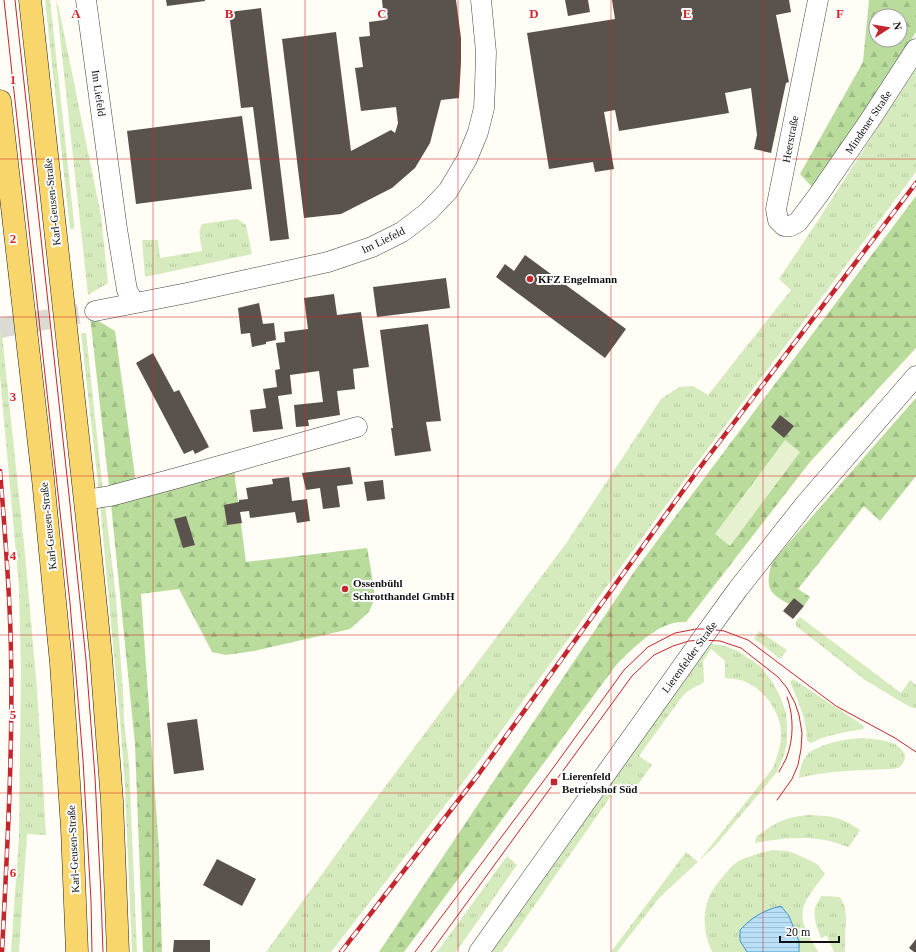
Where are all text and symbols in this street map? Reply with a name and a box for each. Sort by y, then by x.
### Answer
text: A [71,6,81,21]
text: B [225,6,234,21]
text: C [377,6,387,21]
text: D [529,6,539,21]
text: E [683,6,691,21]
text: F [836,6,844,21]
north arrow [868,8,908,48]
text: N [891,21,904,31]
street label: Im Liefeld [90,69,108,117]
text: 1 [10,72,16,87]
street label: Mindener Straße [842,88,894,156]
street label: Heerstraße [780,114,800,164]
street label: Karl-Geusen-Straße [41,158,63,246]
street label: Im Liefeld [359,224,407,256]
text: 2 [10,231,16,246]
place label: KFZ Engelmann [538,273,617,285]
marker: KFZ Engelmann [525,274,535,284]
text: 3 [10,389,17,404]
street label: Karl-Geusen-Straße [37,482,59,570]
text: 4 [10,548,17,563]
place label: Ossenbühl Schrotthandel GmbH [353,577,455,602]
marker: Ossenbühl Schrotthandel GmbH [340,584,350,594]
street label: Lierenfelder Straße [659,619,719,695]
text: 5 [10,707,17,722]
place label: Lierenfeld Betriebshof Süd [562,770,638,795]
marker: Lierenfeld Betriebshof Süd [549,777,559,787]
street label: Karl-Geusen-Straße [65,805,81,893]
text: 6 [10,865,17,880]
scale bar [780,918,839,944]
text: 20 m [786,925,811,939]

